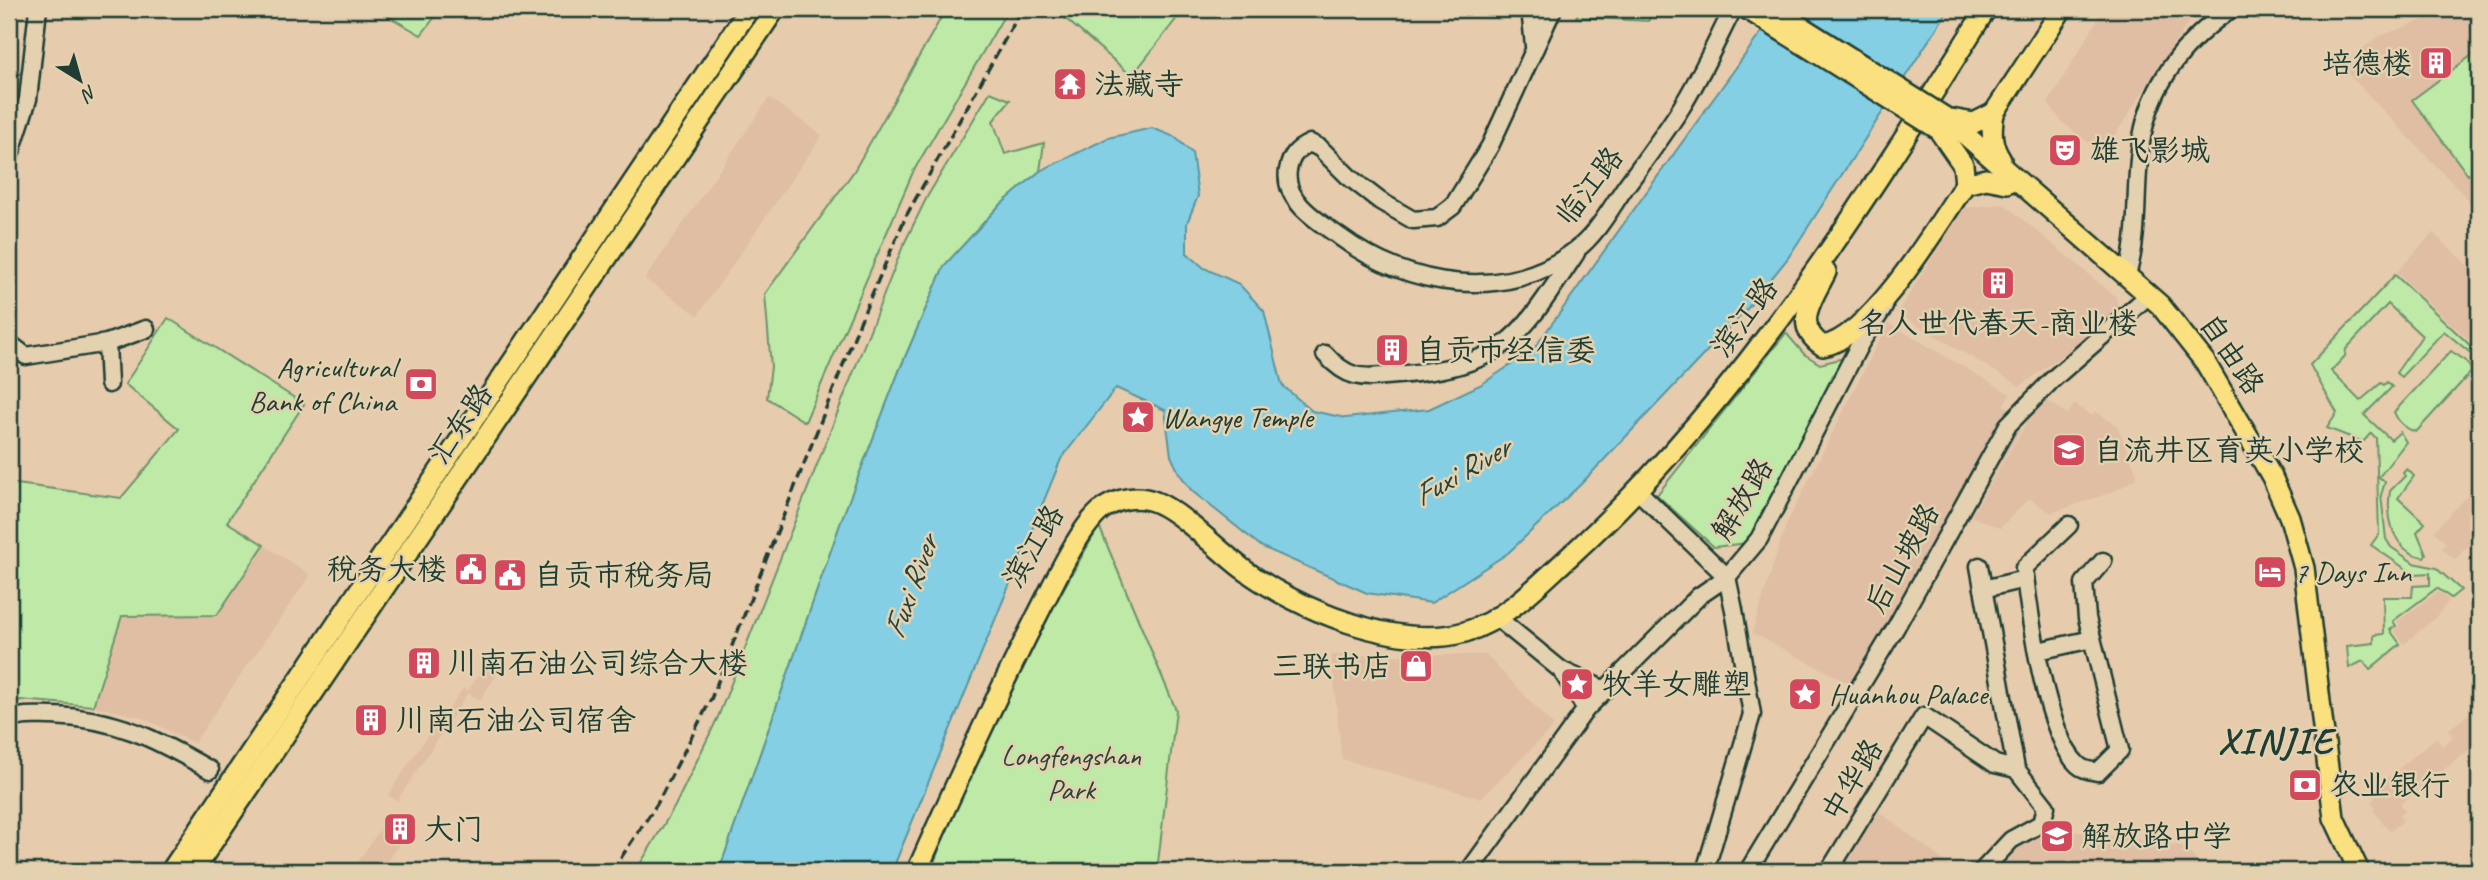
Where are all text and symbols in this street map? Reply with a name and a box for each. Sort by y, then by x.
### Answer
place label: 培德楼 [2322,44,2412,82]
building icon: 培德楼 [2417,44,2455,82]
north arrow [46,46,116,116]
temple icon: 法藏寺 [1051,65,1089,103]
place label: 法藏寺 [1094,65,1184,103]
text: N [75,80,102,108]
theatre icon: 雄飞影城 [2046,131,2084,169]
place label: 雄飞影城 [2090,131,2210,169]
street label: 临江路 [1546,139,1632,233]
building icon: 名人世代春天-商业楼 [1979,264,2017,302]
street label: 滨江路 [1702,270,1786,364]
place label: 名人世代春天-商业楼 [1858,304,2138,342]
street label: 自由路 [2191,306,2273,402]
building icon: 自贡市经信委 [1373,331,1411,369]
place label: 自贡市经信委 [1416,331,1596,369]
place label: Agricultural Bank of China [249,348,401,420]
bank icon: Agricultural Bank of China [402,365,440,403]
street label: 汇东路 [419,376,501,472]
place icon: Wangye Temple [1119,398,1157,436]
place label: Wangye Temple [1162,398,1315,436]
water label: Fuxi River [1405,425,1522,516]
school or university icon: 自流井区育英小学校 [2050,431,2088,469]
place label: 自流井区育英小学校 [2094,431,2364,469]
street label: 解放路 [1703,451,1781,547]
street label: 后山坡路 [1856,496,1948,620]
street label: 滨江路 [994,498,1072,594]
water label: Fuxi River [873,525,950,644]
place label: 税务大楼 [327,550,447,588]
public building icon: 税务大楼 [452,550,490,588]
hotel icon: 7 Days Inn [2251,553,2289,591]
place label: 7 Days Inn [2294,553,2413,591]
public building icon: 自贡市税务局 [491,556,529,594]
place label: 自贡市税务局 [534,556,714,594]
building icon: 川南石油公司综合大楼 [405,644,443,682]
place label: 川南石油公司综合大楼 [448,644,748,682]
place label: 三联书店 [1272,647,1392,685]
shop icon: 三联书店 [1397,647,1435,685]
place icon: 牧羊女雕塑 [1558,665,1596,703]
place label: 牧羊女雕塑 [1602,665,1752,703]
place icon: Huanhou Palace [1786,675,1824,713]
place label: Huanhou Palace [1829,675,1990,713]
building icon: 川南石油公司宿舍 [352,701,390,739]
place label: 川南石油公司宿舍 [396,701,636,739]
district label: XINJIE [2218,717,2337,764]
street label: 中华路 [1813,732,1891,828]
park label: Longfengshan Park [1001,736,1142,808]
bank icon: 农业银行 [2286,766,2324,804]
place label: 农业银行 [2330,766,2450,804]
building icon: 大门 [381,810,419,848]
place label: 大门 [424,810,484,848]
school or university icon: 解放路中学 [2038,817,2076,855]
place label: 解放路中学 [2082,817,2232,855]

